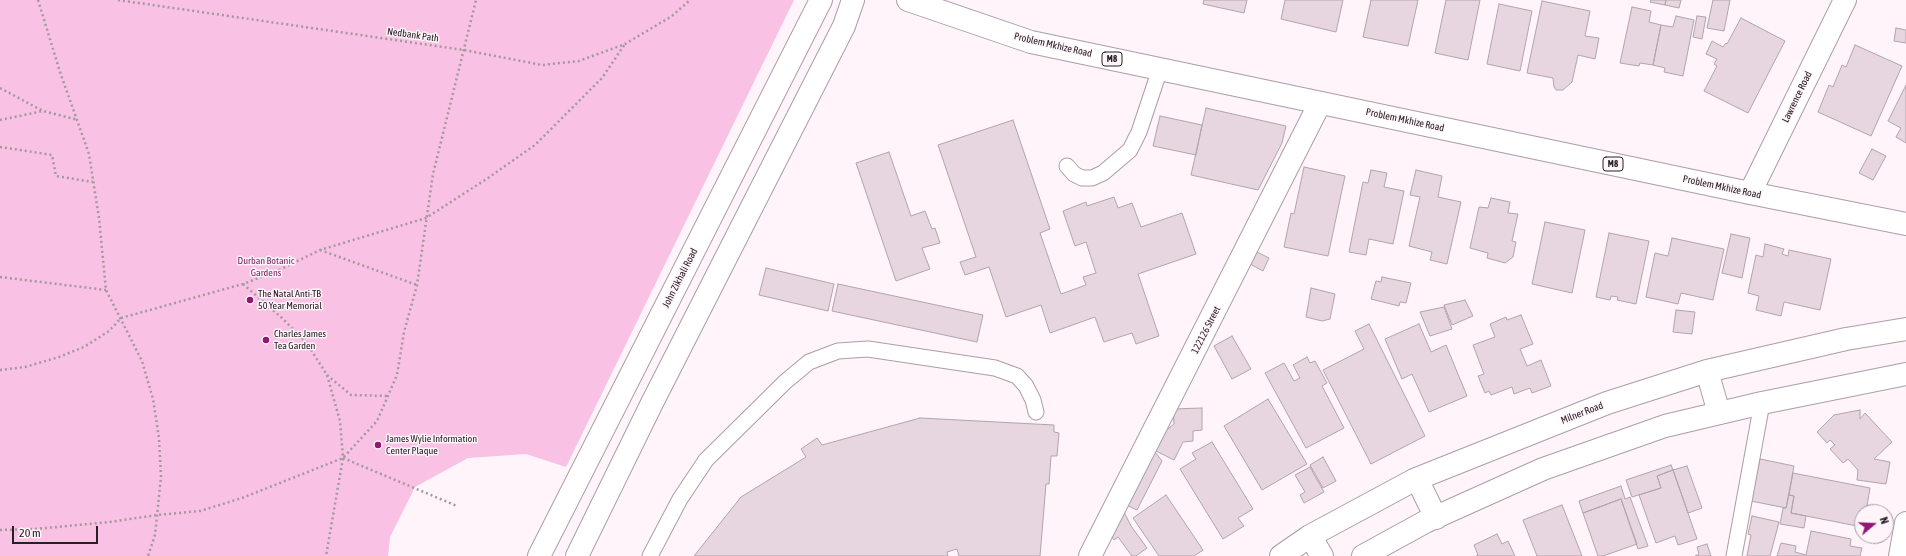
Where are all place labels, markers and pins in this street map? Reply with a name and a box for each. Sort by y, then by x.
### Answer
place label: The Natal Anti-TB 50 Year Memorial [258,288,322,312]
marker: The Natal Anti-TB 50 Year Memorial [245,295,255,305]
place label: Charles James Tea Garden [274,328,326,352]
marker: Charles James Tea Garden [261,335,271,345]
place label: James Wylie Information Center Plaque [386,433,477,456]
marker: James Wylie Information Center Plaque [373,440,383,450]

